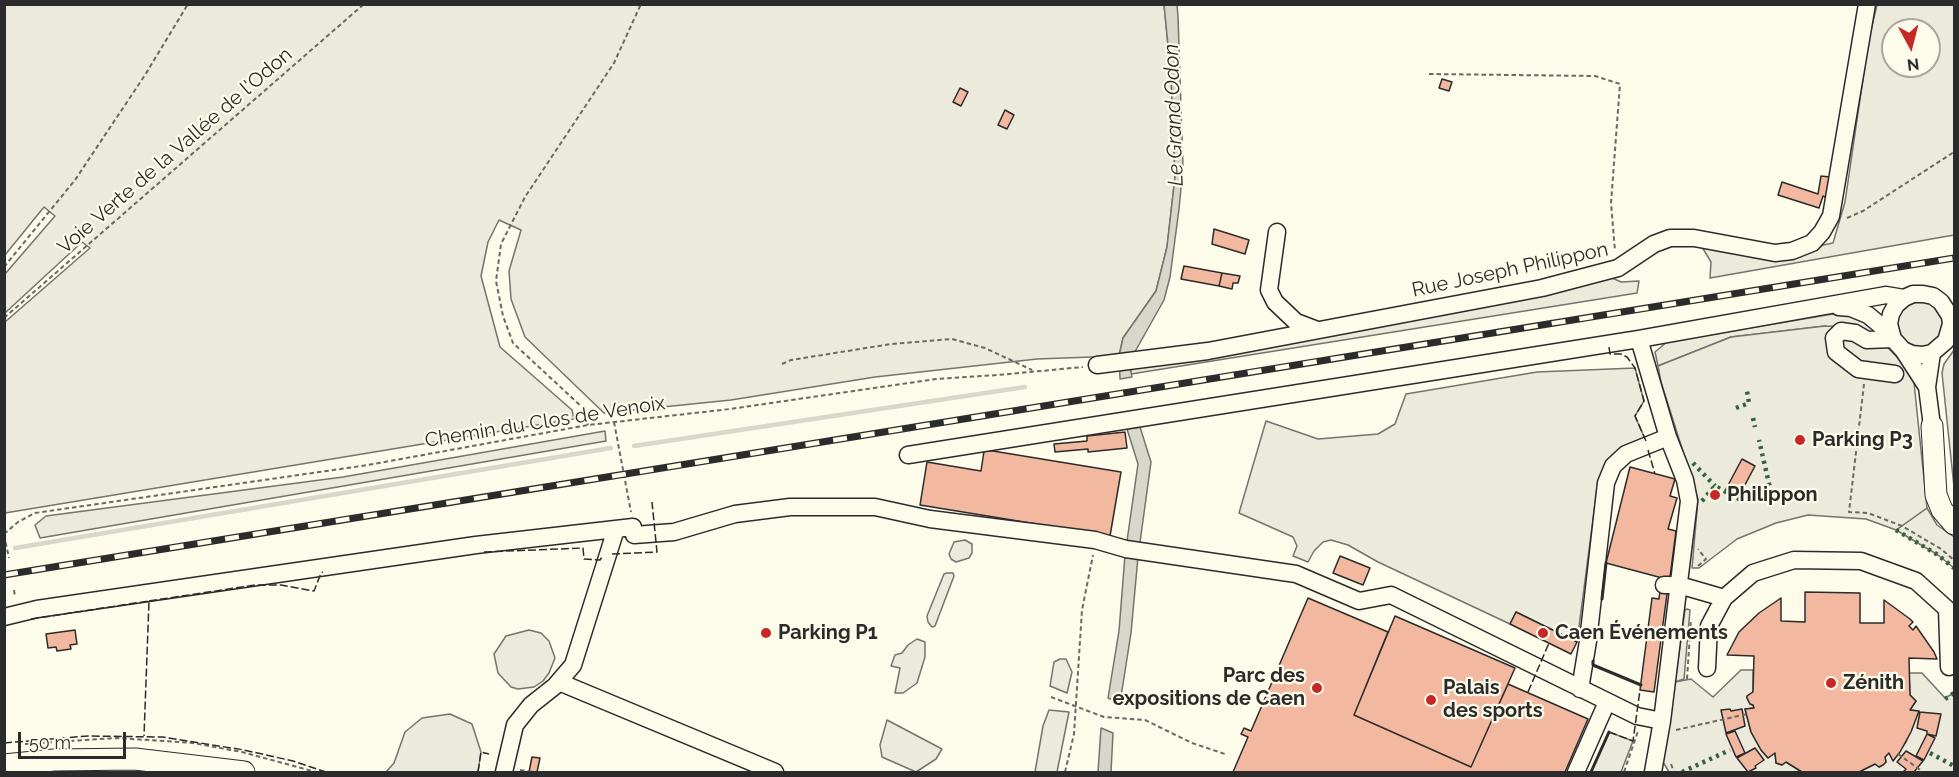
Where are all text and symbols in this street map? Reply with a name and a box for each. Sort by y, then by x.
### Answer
north arrow [1881,18,1941,78]
street label: Voie Verte de la Vallée de l'Odon [53,43,297,259]
water label: Le Grand Odon [1159,43,1189,187]
text: N [1906,54,1920,75]
street label: Rue Joseph Philippon [1410,237,1610,303]
street label: Chemin du Clos de Venoix [423,391,667,453]
place label: Parking P3 [1812,428,1913,452]
marker: Parking P3 [1793,433,1807,447]
place label: Philippon [1727,483,1818,507]
marker: Philippon [1708,488,1722,502]
place label: Parking P1 [778,621,878,645]
place label: Caen Événements [1555,621,1728,645]
marker: Parking P1 [759,626,773,640]
marker: Caen Événements [1536,626,1550,640]
place label: Parc des expositions de Caen [1112,664,1305,711]
place label: Zénith [1843,671,1904,695]
place label: Palais des sports [1443,676,1543,723]
marker: Zénith [1824,676,1838,690]
marker: Parc des expositions de Caen [1310,681,1324,695]
marker: Palais des sports [1424,693,1438,707]
scale bar [21,720,129,758]
text: 50 m [29,732,71,753]

